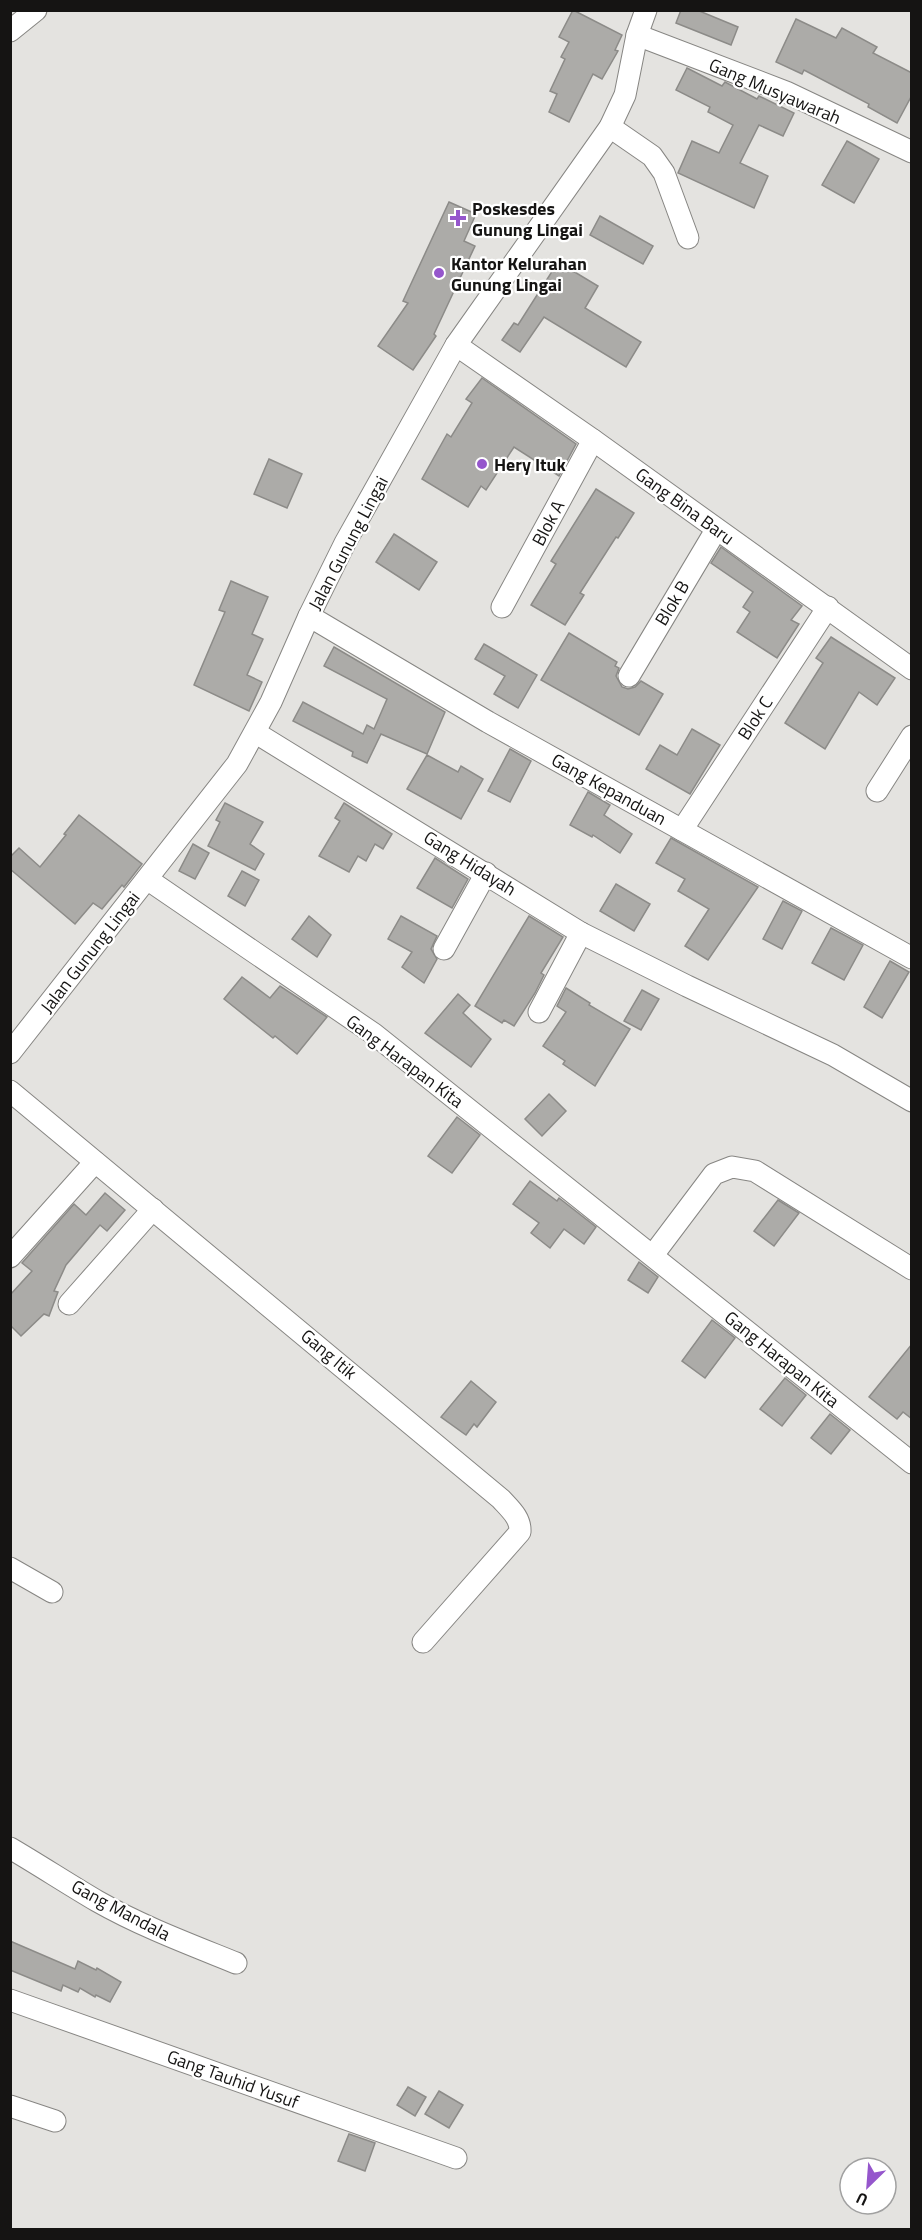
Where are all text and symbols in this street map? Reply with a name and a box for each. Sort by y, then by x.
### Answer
street label: Gang Musyawarah [705,51,845,131]
place label: Poskesdes Gunung Lingai [472,195,583,243]
marker: Poskesdes Gunung Lingai [449,209,467,227]
place label: Kantor Kelurahan Gunung Lingai [451,250,587,298]
marker: Kantor Kelurahan Gunung Lingai [432,266,446,280]
place label: Hery Ituk [494,451,567,478]
marker: Hery Ituk [475,457,489,471]
street label: Gang Bina Baru [630,461,740,551]
street label: Jalan Gunung Lingai [301,471,395,615]
street label: Blok A [525,495,571,551]
street label: Blok B [648,575,696,631]
street label: Blok C [731,691,779,745]
street label: Gang Kepanduan [546,746,672,832]
street label: Gang Hidayah [418,824,522,902]
street label: Jalan Gunung Lingai [34,885,146,1019]
street label: Gang Harapan Kita [341,1008,469,1114]
street label: Gang Harapan Kita [719,1304,845,1414]
street label: Gang Itik [295,1322,363,1386]
street label: Gang Mandala [67,1873,175,1947]
street label: Gang Tauhid Yusuf [163,2043,303,2115]
north arrow [838,2156,898,2216]
text: U [852,2187,871,2213]

